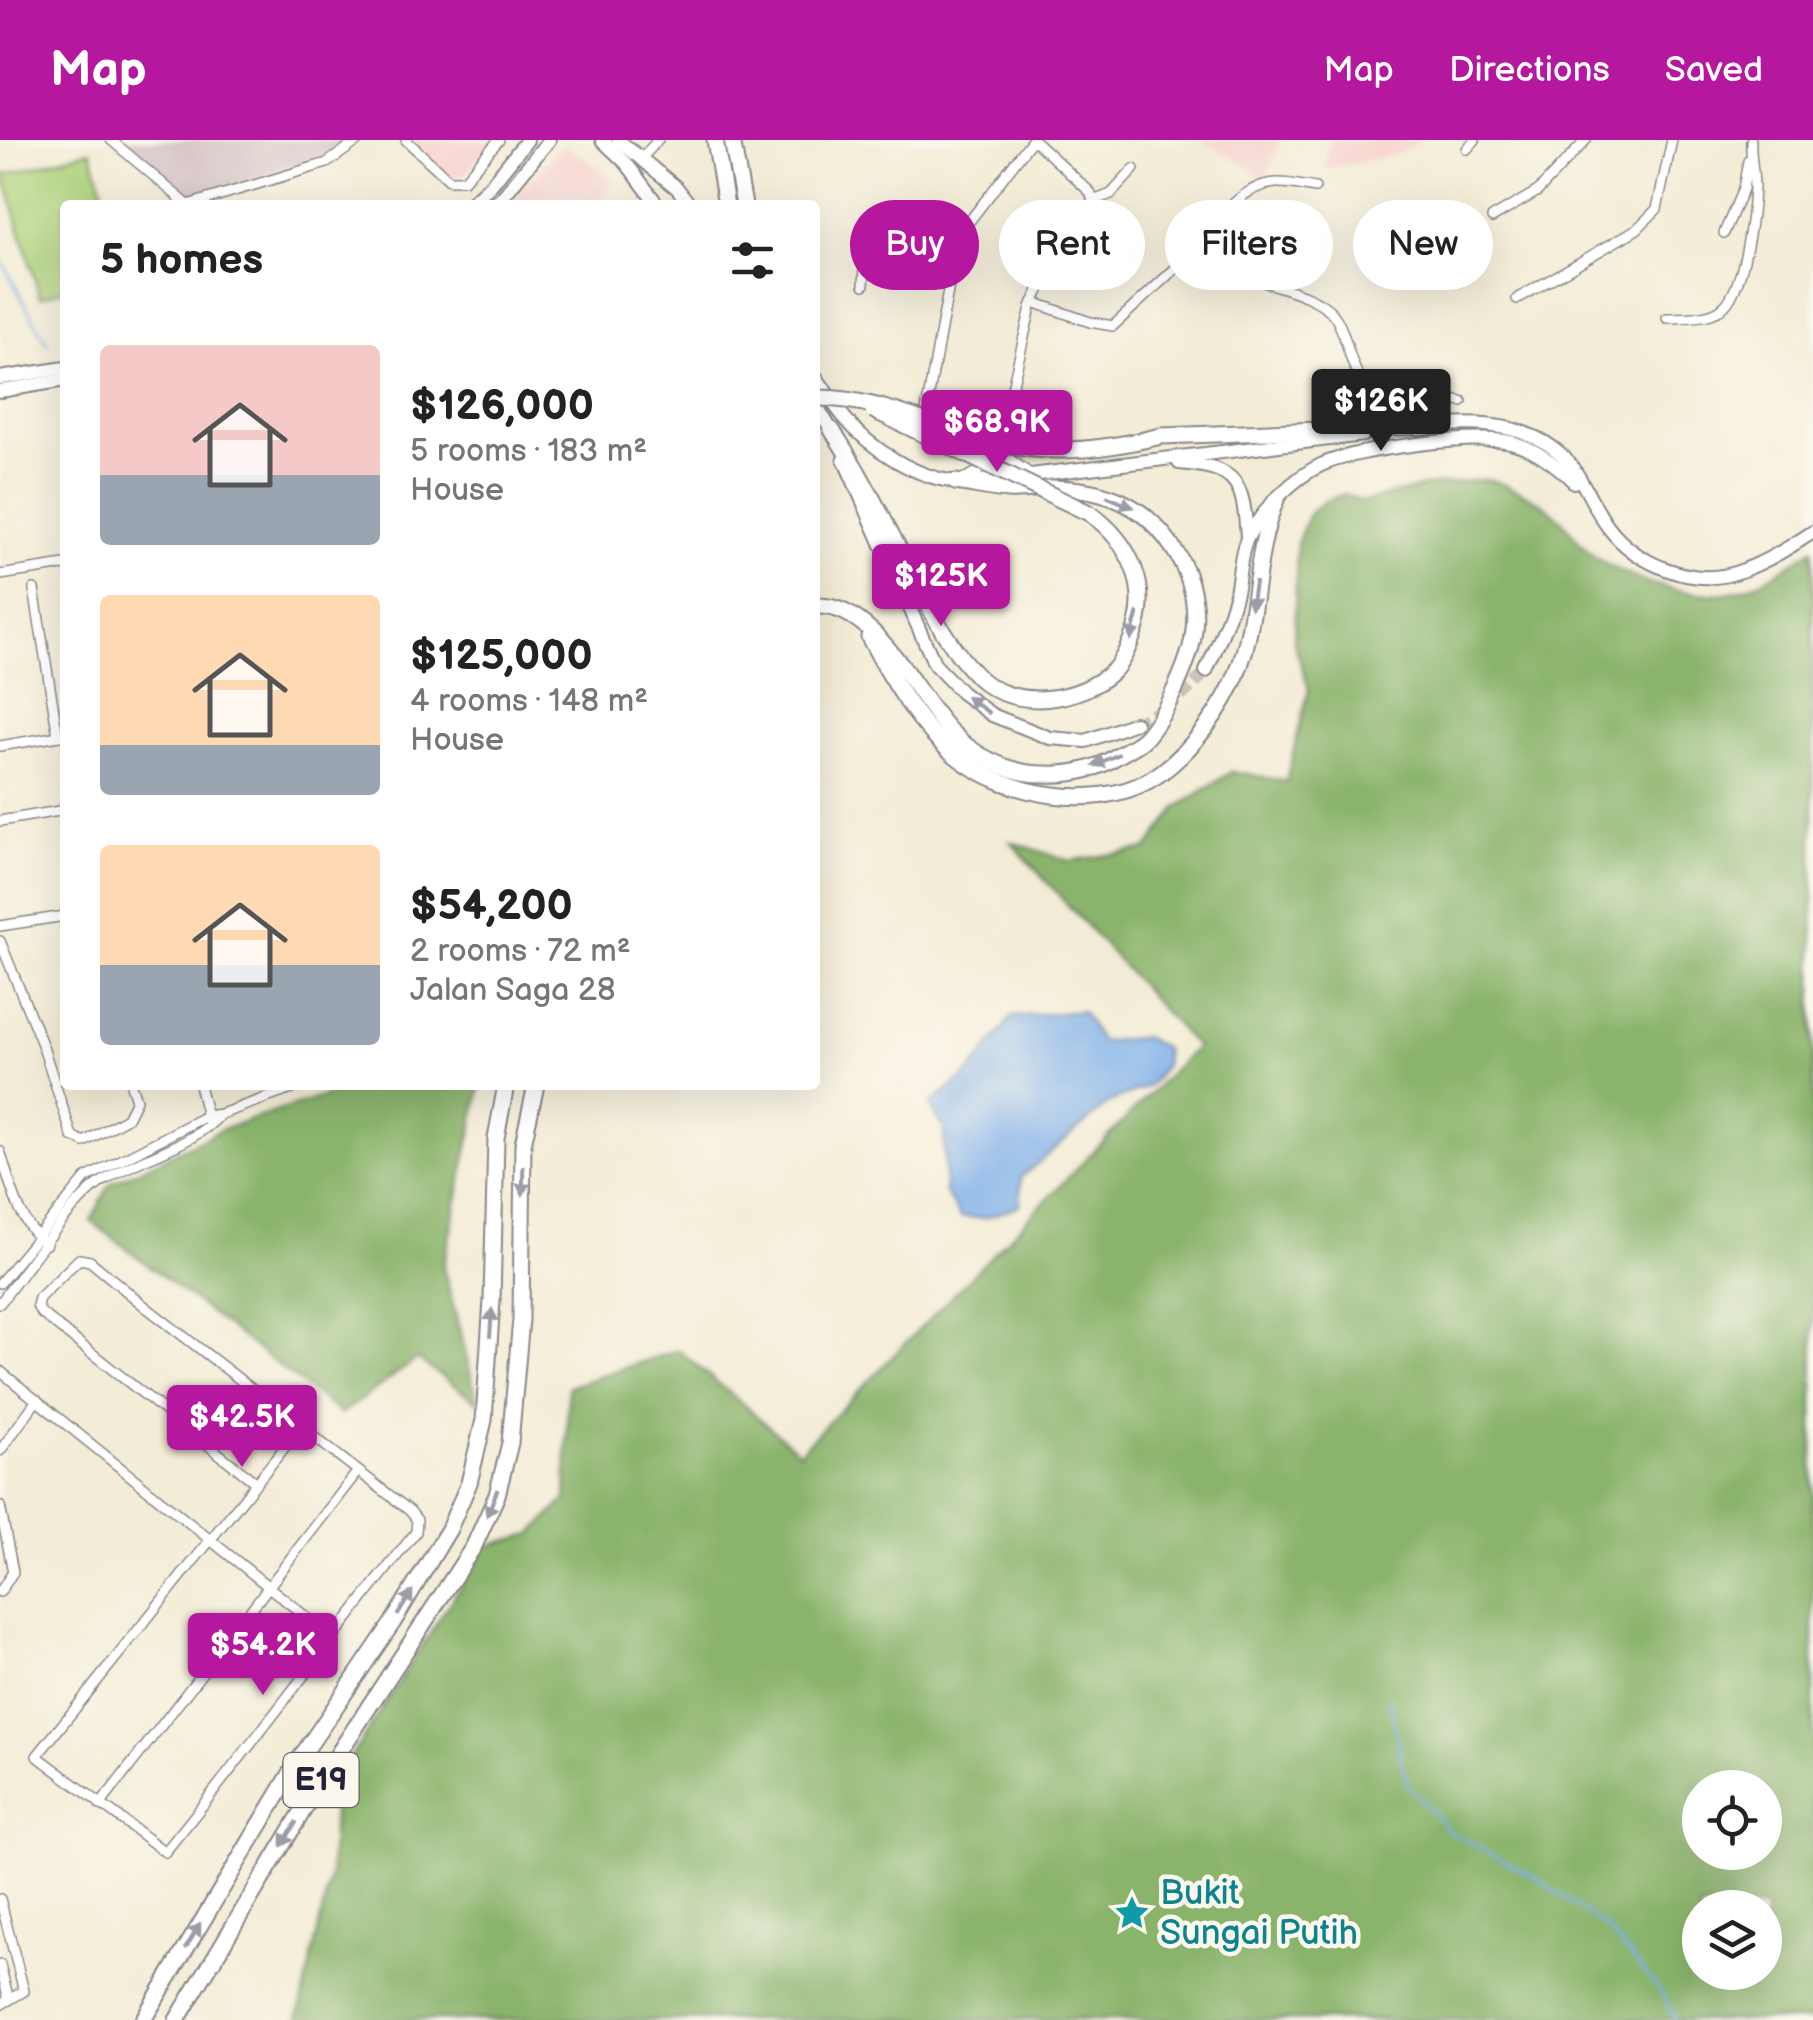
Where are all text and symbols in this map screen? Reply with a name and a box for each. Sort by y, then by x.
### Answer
text: Map [50,42,146,99]
text: Map [1324,49,1394,92]
text: Directions [1449,49,1610,92]
text: Saved [1665,49,1763,92]
chip: Buy [850,200,979,290]
chip: Rent [999,200,1145,290]
chip: Filters [1165,200,1333,290]
chip: New [1353,200,1493,290]
icon: filters [725,233,780,288]
text: 5 homes [100,235,263,286]
pin: $126K [1311,369,1451,454]
text: $126,000 [410,381,594,432]
text: $126K [1334,382,1428,421]
icon: home [180,385,300,505]
pin: $68.9K [916,390,1078,475]
text: $68.9K [943,403,1051,442]
text: 5 rooms · 183 m² [410,432,647,471]
text: House [410,471,504,510]
one-way arrow [1105,494,1135,510]
pin: $125K [871,544,1011,629]
text: $125K [894,557,988,596]
one-way arrow [1245,579,1261,611]
one-way arrow [1126,611,1142,642]
text: $125,000 [410,631,593,682]
icon: home [180,635,300,755]
text: 4 rooms · 148 m² [410,682,648,721]
one-way arrow [965,696,992,715]
text: House [410,721,504,760]
one-way arrow [1091,752,1121,768]
text: $54,200 [410,881,573,932]
icon: home [180,885,300,1005]
text: 2 rooms · 72 m² [410,932,631,971]
text: Jalan Saga 28 [410,971,616,1010]
one-way arrow [514,1166,530,1198]
one-way arrow [483,1306,499,1338]
pin: $42.5K [161,1385,323,1470]
text: $42.5K [189,1398,295,1437]
one-way arrow [484,1488,500,1518]
one-way arrow [395,1589,413,1617]
pin: $54.2K [182,1613,344,1698]
text: $54.2K [210,1626,316,1665]
road number: E19 [284,1753,358,1807]
map controls [1682,1770,1782,1990]
button: locate [1682,1770,1782,1870]
one-way arrow [281,1820,298,1848]
place label: Bukit Sungai Putih [1160,1872,1358,1955]
button: layers [1682,1890,1782,1990]
place icon: Bukit Sungai Putih [1113,1894,1151,1932]
one-way arrow [184,1922,201,1950]

